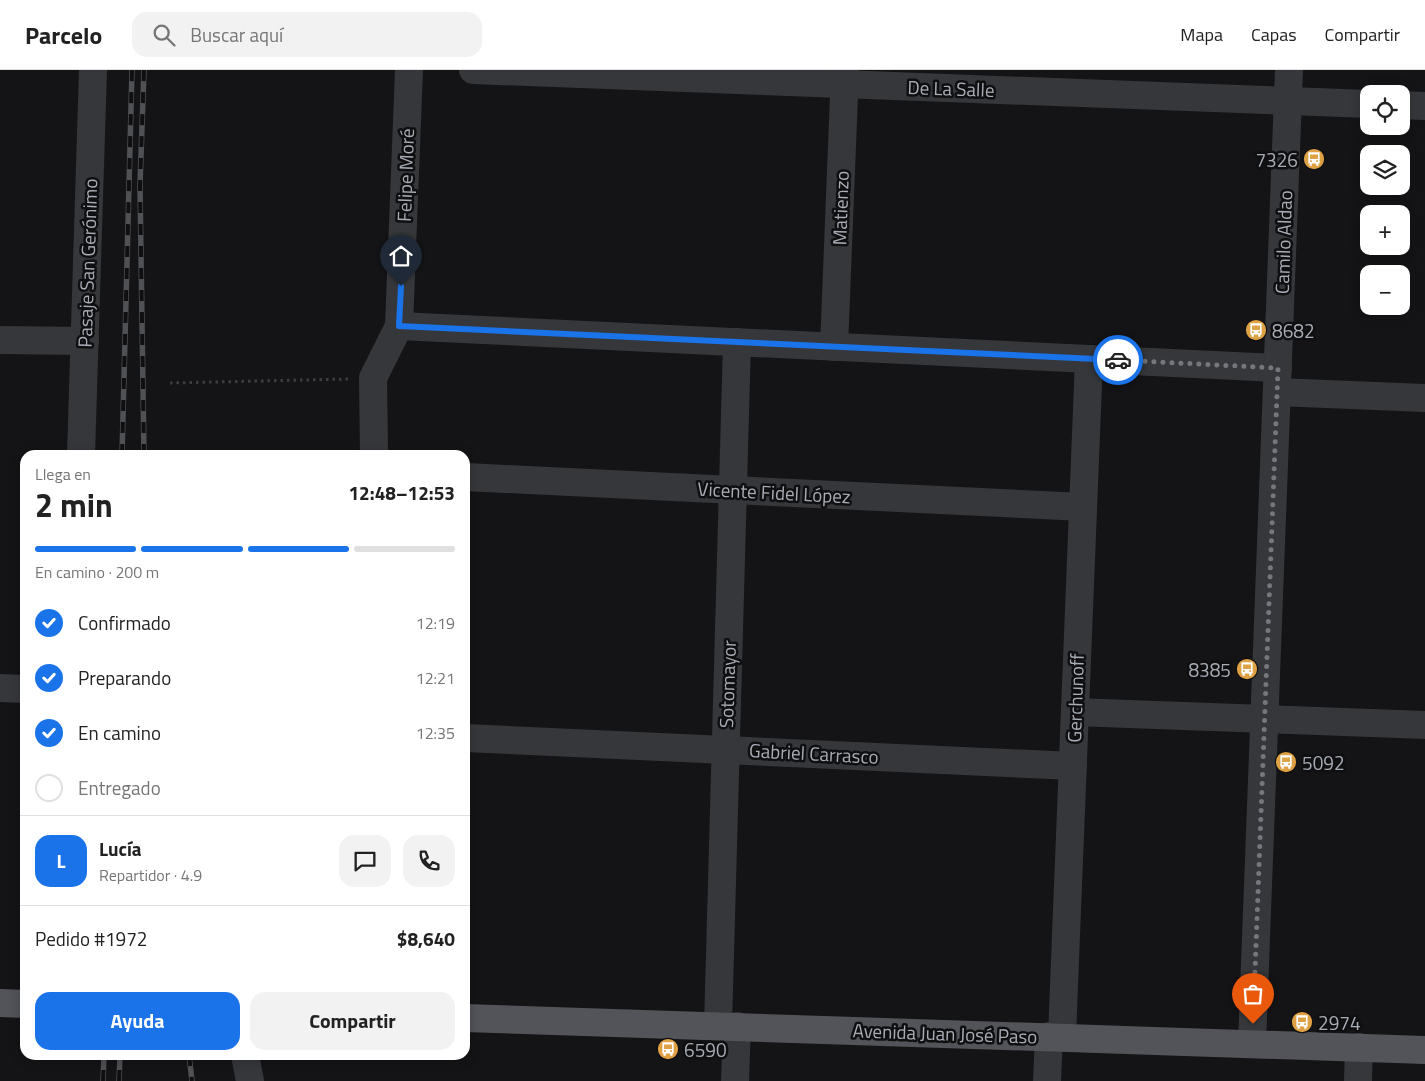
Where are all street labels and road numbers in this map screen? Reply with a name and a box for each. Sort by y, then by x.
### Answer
street label: De La Salle [907,72,995,104]
street label: Felipe Moré [389,128,421,222]
street label: Matienzo [824,170,856,246]
street label: Pasaje San Gerónimo [70,178,104,348]
street label: Camilo Aldao [1267,190,1299,294]
street label: Vicente Fidel López [697,474,851,510]
street label: Sotomayor [711,639,743,728]
street label: Gerchunoff [1059,652,1091,743]
street label: Gabriel Carrasco [748,735,880,771]
street label: Avenida Juan José Paso [852,1015,1038,1051]

